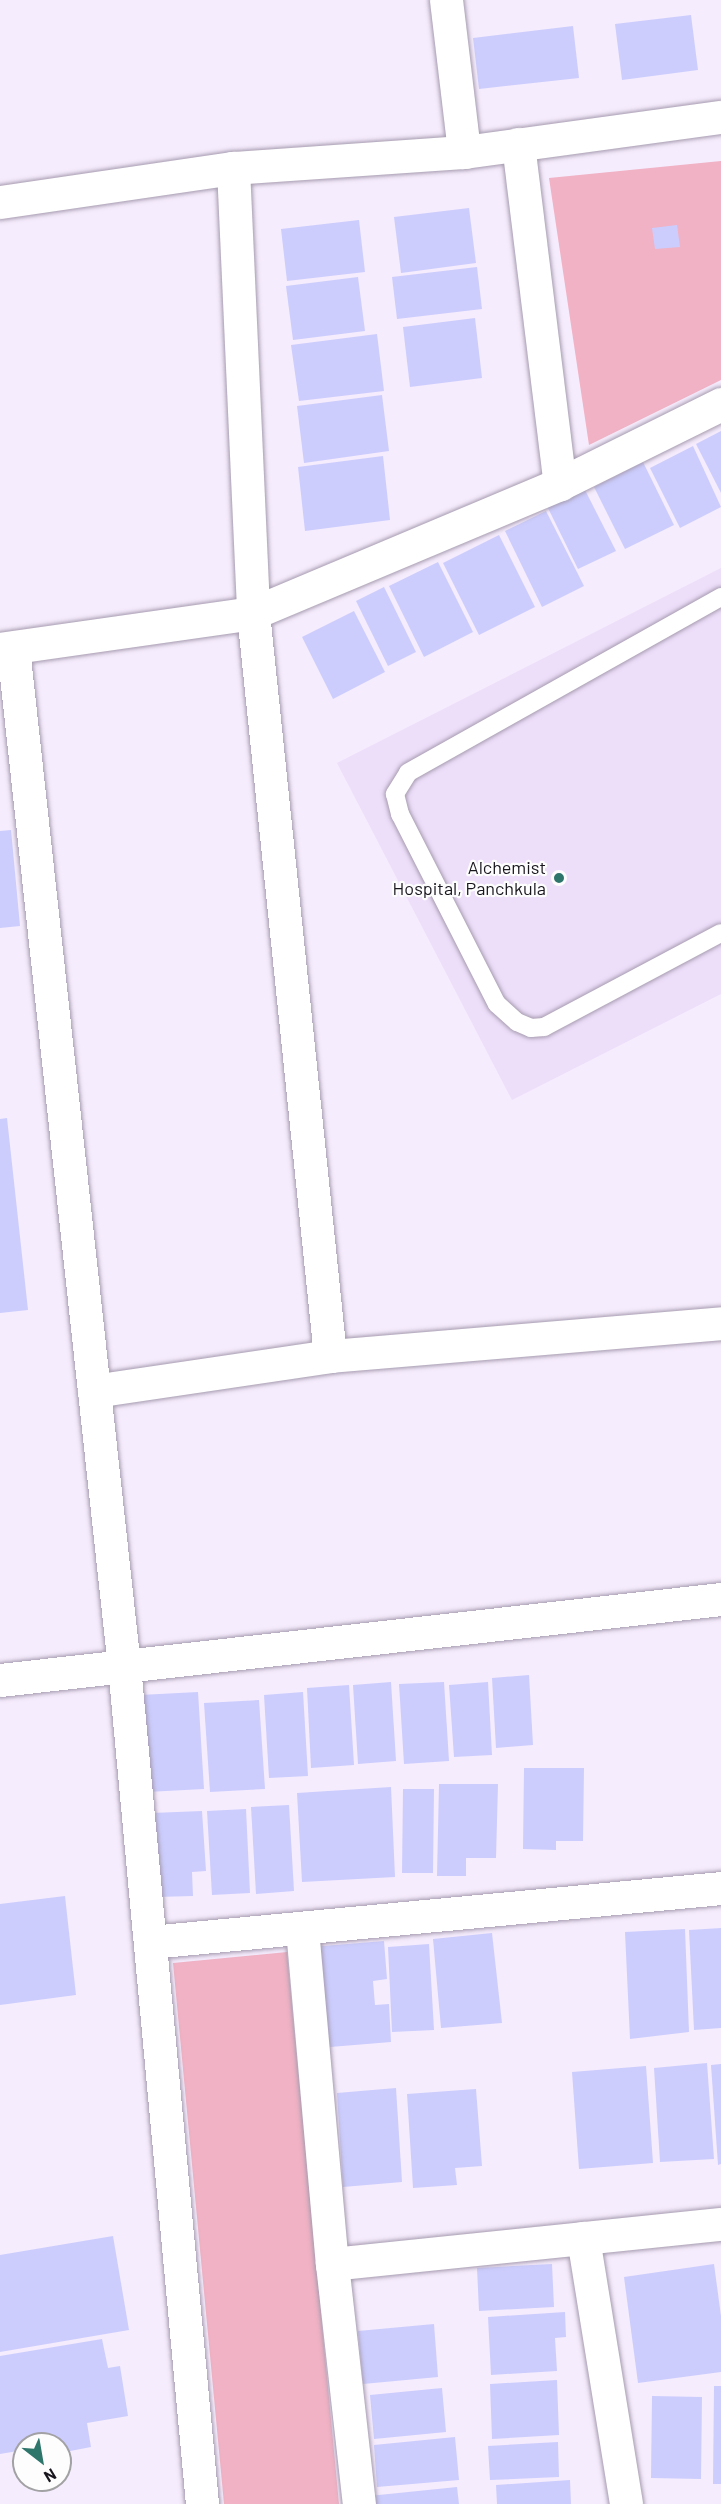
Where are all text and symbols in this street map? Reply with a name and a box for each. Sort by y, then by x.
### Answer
place label: Alchemist Hospital, Panchkula [393,857,546,900]
marker: Alchemist Hospital, Panchkula [550,869,568,887]
north arrow [12,2432,72,2492]
text: N [41,2465,60,2487]

